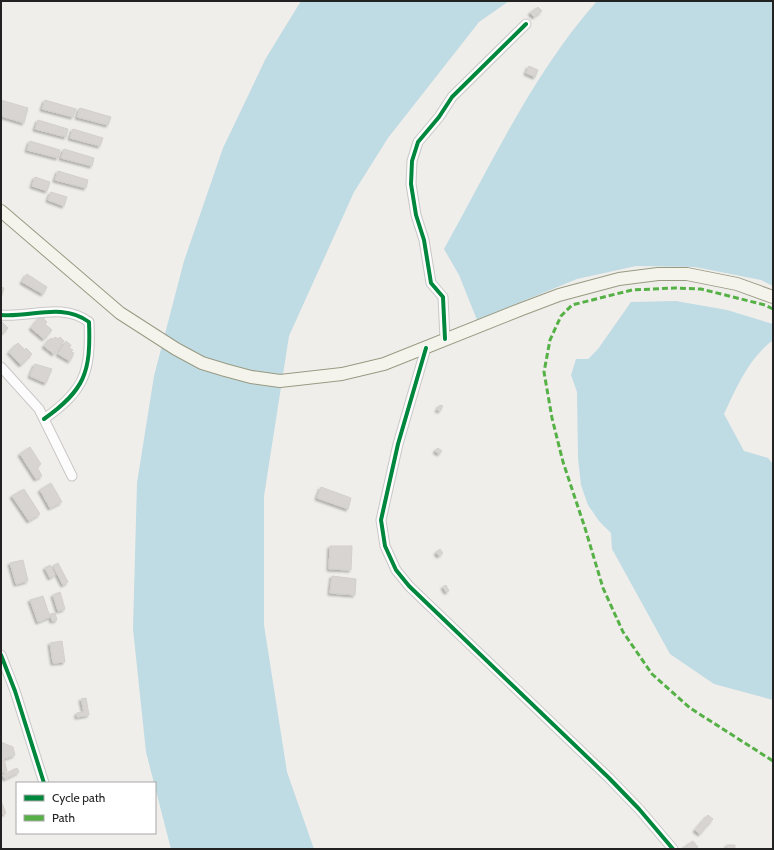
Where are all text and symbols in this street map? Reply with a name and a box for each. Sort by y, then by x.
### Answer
legend [16,782,156,834]
text: Cycle path [52,790,105,805]
text: Path [52,810,75,825]

